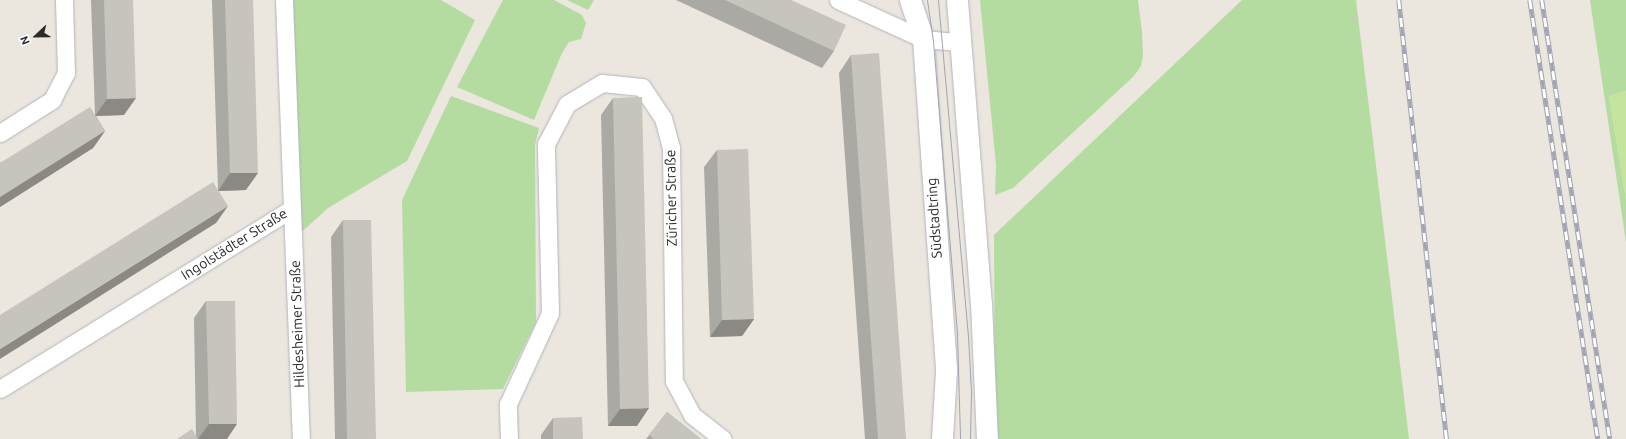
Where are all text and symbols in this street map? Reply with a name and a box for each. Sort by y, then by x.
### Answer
north arrow [16,16,56,56]
text: N [18,34,32,47]
street label: Züricher Straße [662,149,680,247]
street label: Südstadtring [923,177,945,259]
street label: Ingolstädter Straße [178,205,290,283]
street label: Hildesheimer Straße [286,260,308,388]

